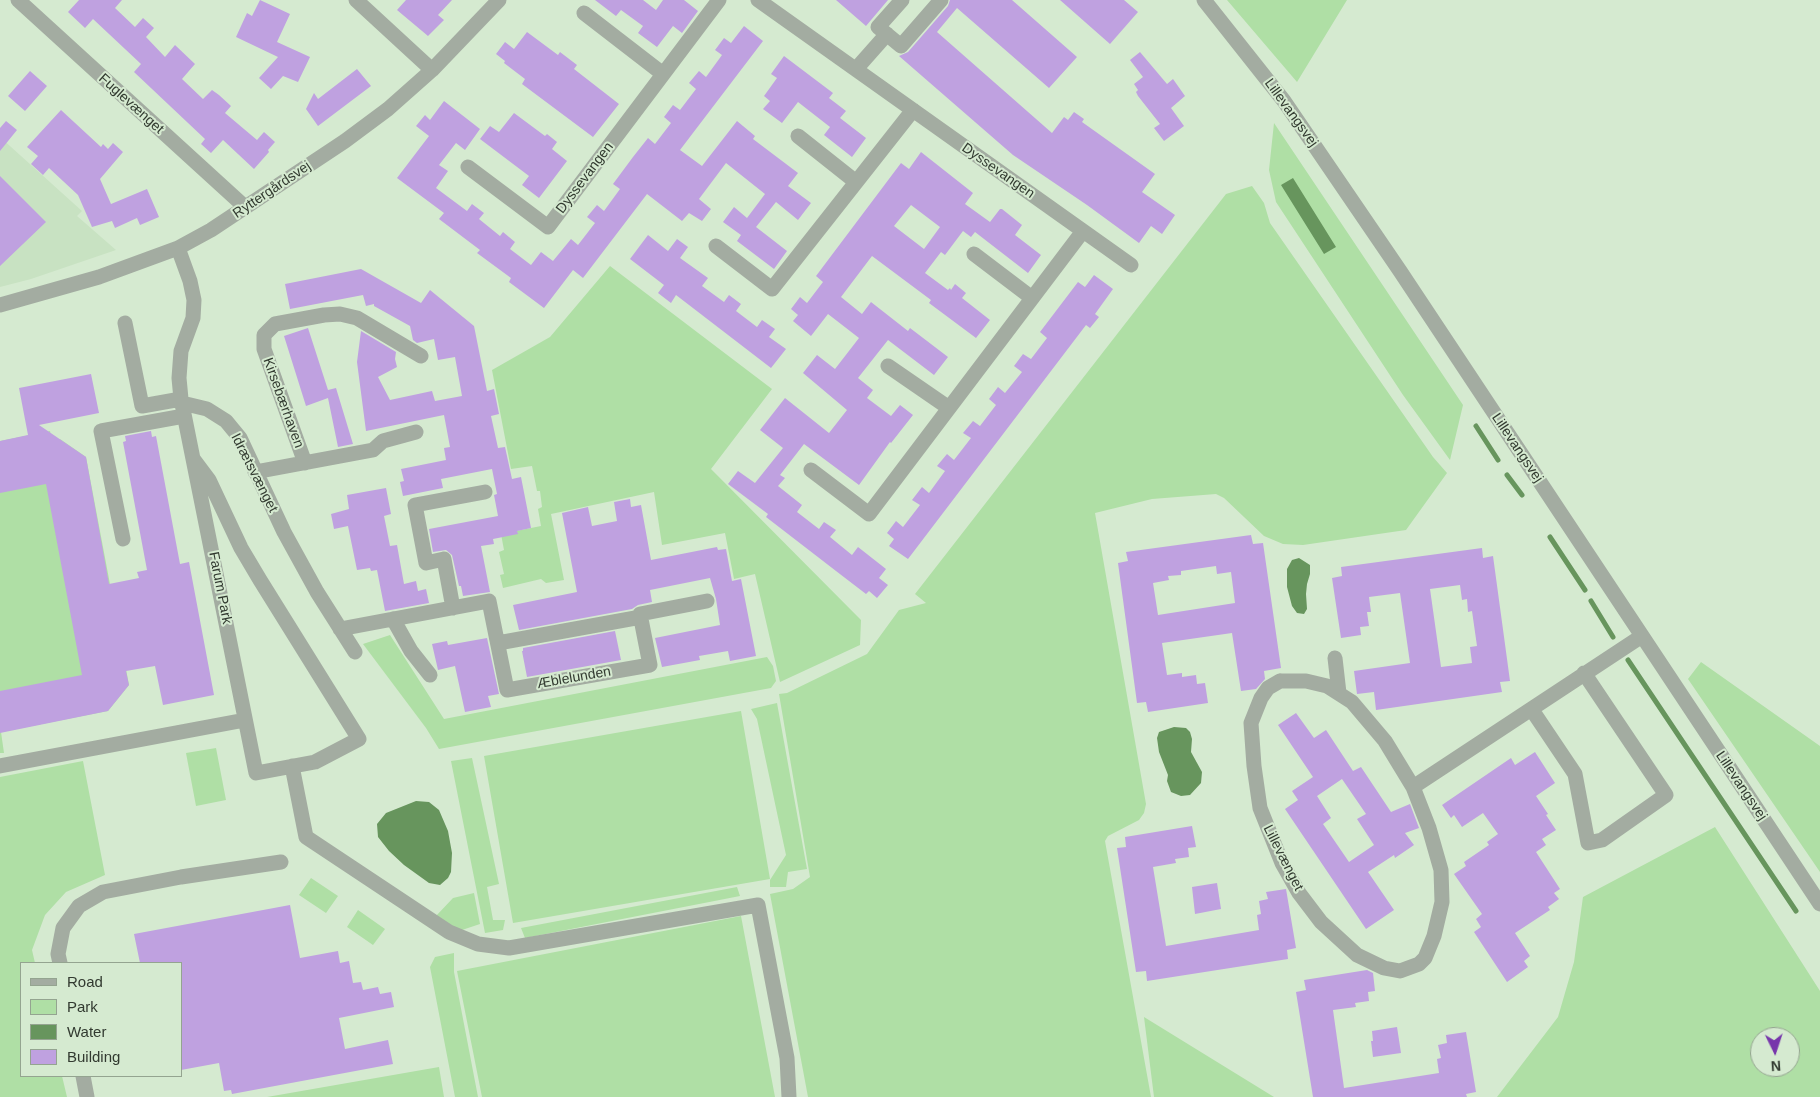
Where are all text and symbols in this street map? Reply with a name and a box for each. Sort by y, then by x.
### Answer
street label: Fuglevænget [95,70,167,138]
street label: Lillevangsvej [1261,76,1321,150]
street label: Dyssevangen [553,139,617,217]
street label: Dyssevangen [958,140,1038,202]
street label: Ryttergårdsvej [230,158,314,222]
street label: Kirsebærhaven [259,356,307,450]
street label: Lillevangsvej [1488,410,1546,486]
street label: Idrætsvænget [227,431,281,515]
street label: Farum Park [205,551,235,625]
street label: Æblelunden [536,663,612,693]
street label: Lillevangsvej [1712,748,1770,824]
street label: Lillevænget [1259,822,1307,894]
legend [20,962,182,1077]
text: Road [67,973,103,990]
text: Park [67,998,98,1015]
text: Water [67,1023,106,1040]
north arrow [1750,1027,1800,1077]
text: Building [67,1048,120,1065]
text: N [1770,1058,1782,1074]

